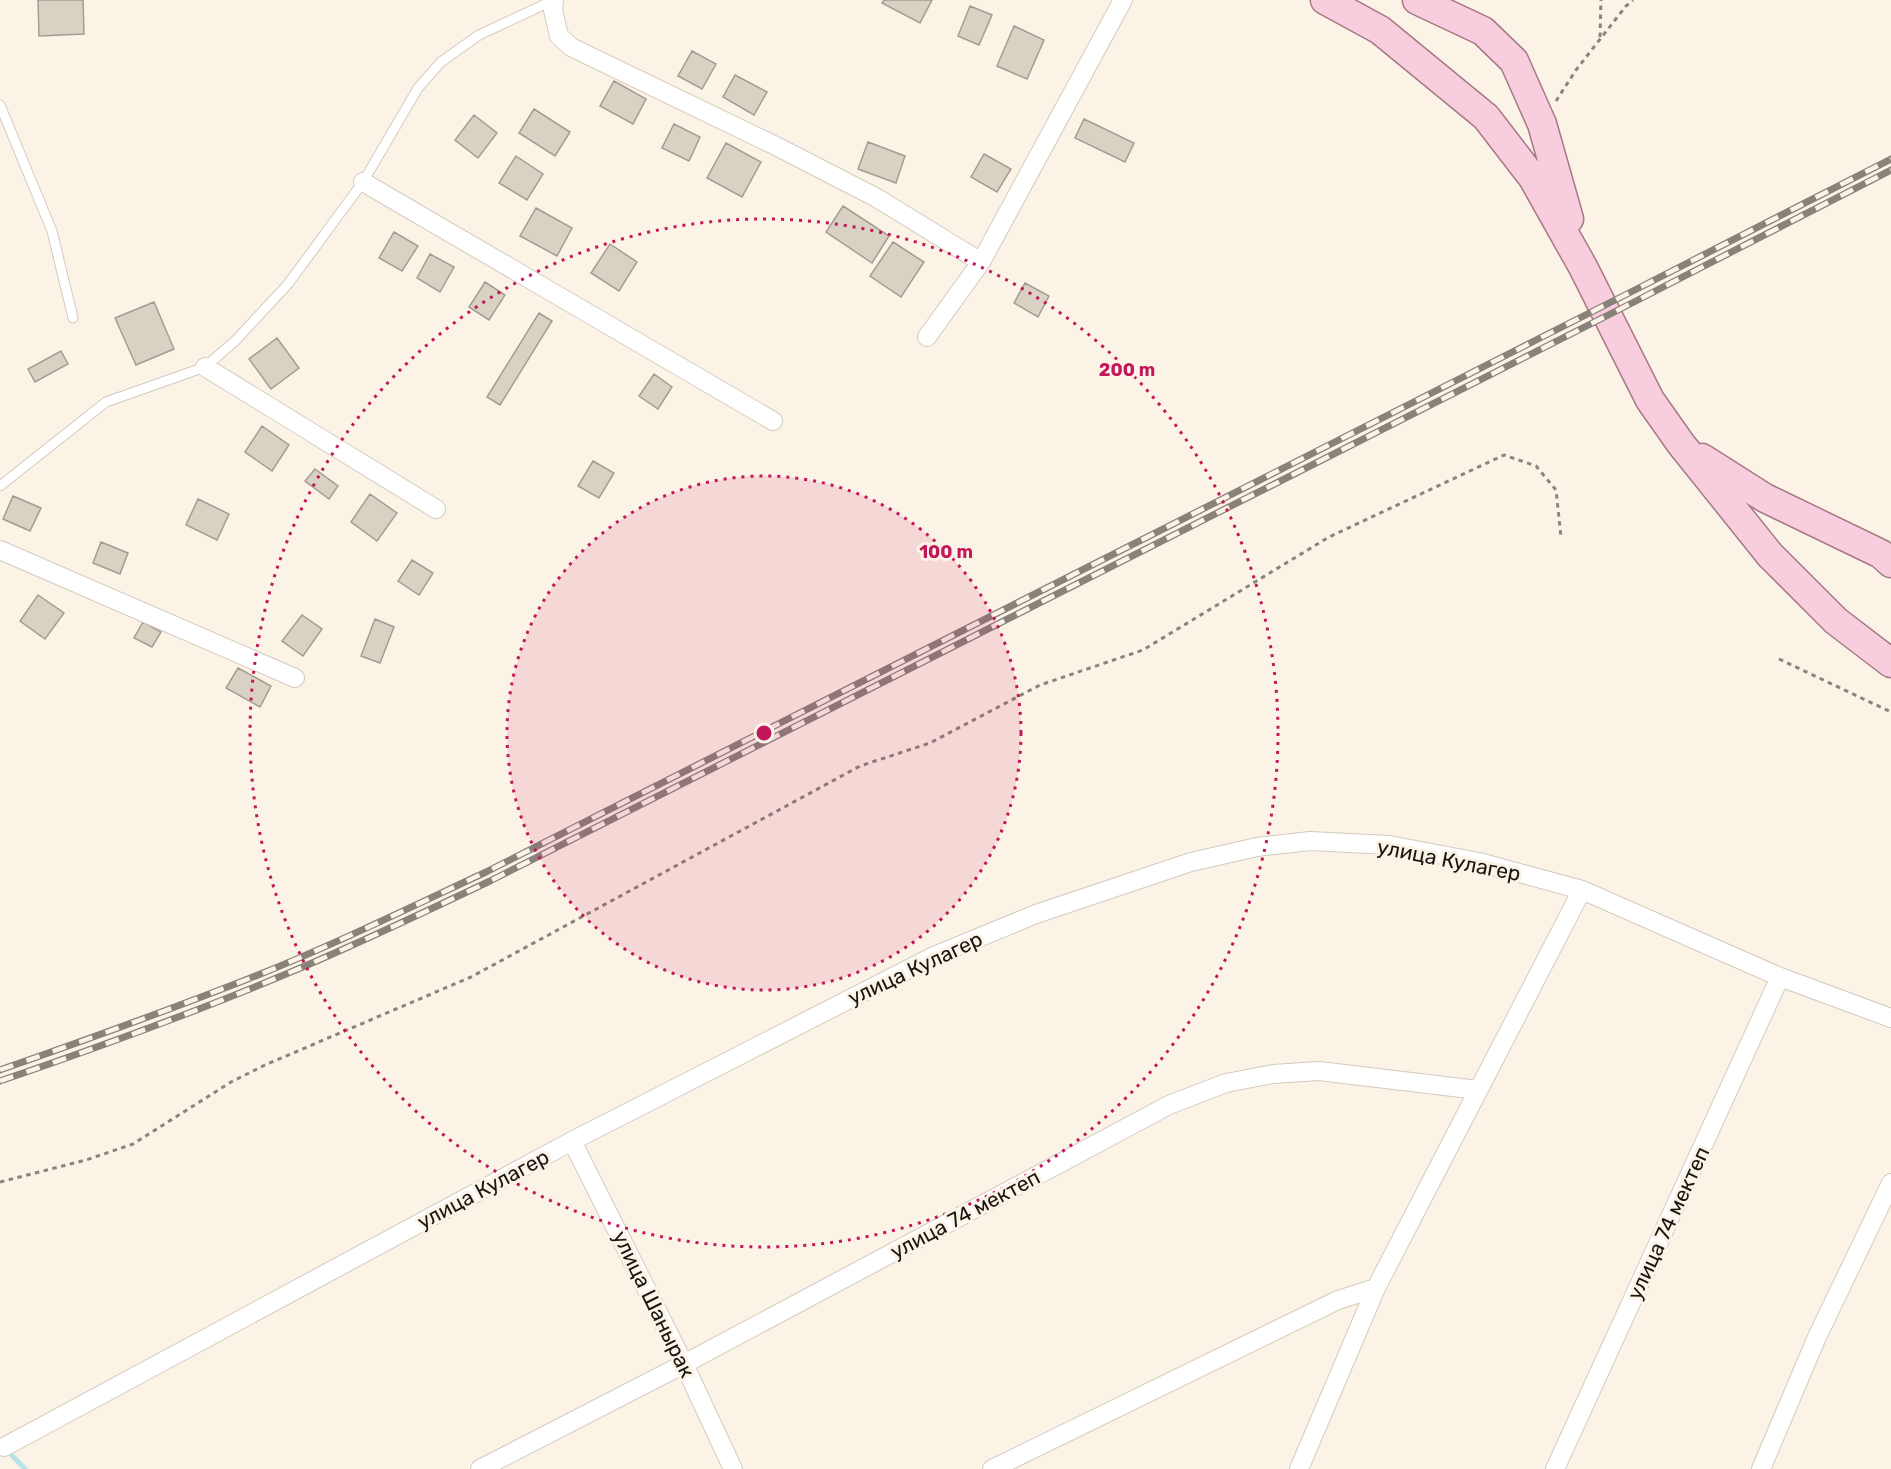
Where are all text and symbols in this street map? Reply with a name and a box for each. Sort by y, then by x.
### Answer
text: 200 m [1099,359,1155,381]
text: 100 m [919,541,973,563]
centre of rings [754,723,774,743]
street label: улица Кулагер [1375,834,1523,886]
street label: улица Кулагер [844,926,986,1010]
street label: улица 74 мектеп [1622,1142,1714,1304]
street label: улица Кулагер [413,1144,553,1234]
street label: улица 74 мектеп [886,1164,1044,1264]
street label: улица Шанырак [608,1226,700,1382]

